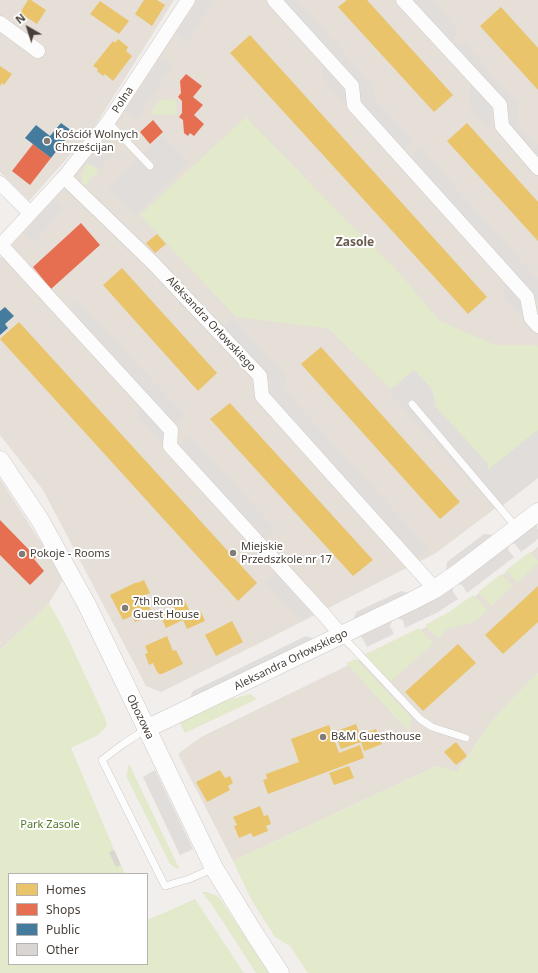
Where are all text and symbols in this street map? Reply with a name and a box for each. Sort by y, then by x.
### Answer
north arrow [8,8,48,48]
text: N [12,10,28,27]
street label: Polna [110,84,136,116]
place label: Kościół Wolnych Chrześcijan [55,128,138,154]
marker: Kościół Wolnych Chrześcijan [42,136,52,146]
district label: Zasole [336,236,374,250]
street label: Aleksandra Orłowskiego [164,274,258,374]
place label: Miejskie Przedszkole nr 17 [241,540,332,566]
place label: Pokoje - Rooms [30,547,110,561]
marker: Miejskie Przedszkole nr 17 [228,548,238,558]
marker: Pokoje - Rooms [17,549,27,559]
place label: 7th Room Guest House [133,595,199,621]
marker: 7th Room Guest House [120,603,130,613]
street label: Aleksandra Orłowskiego [232,627,350,693]
street label: Obozowa [123,692,157,742]
place label: B&M Guesthouse [331,730,421,744]
marker: B&M Guesthouse [318,732,328,742]
park label: Park Zasole [20,818,80,832]
legend [8,873,148,965]
text: Homes [46,881,86,898]
text: Shops [46,901,80,918]
text: Public [46,921,80,938]
text: Other [46,941,79,958]

